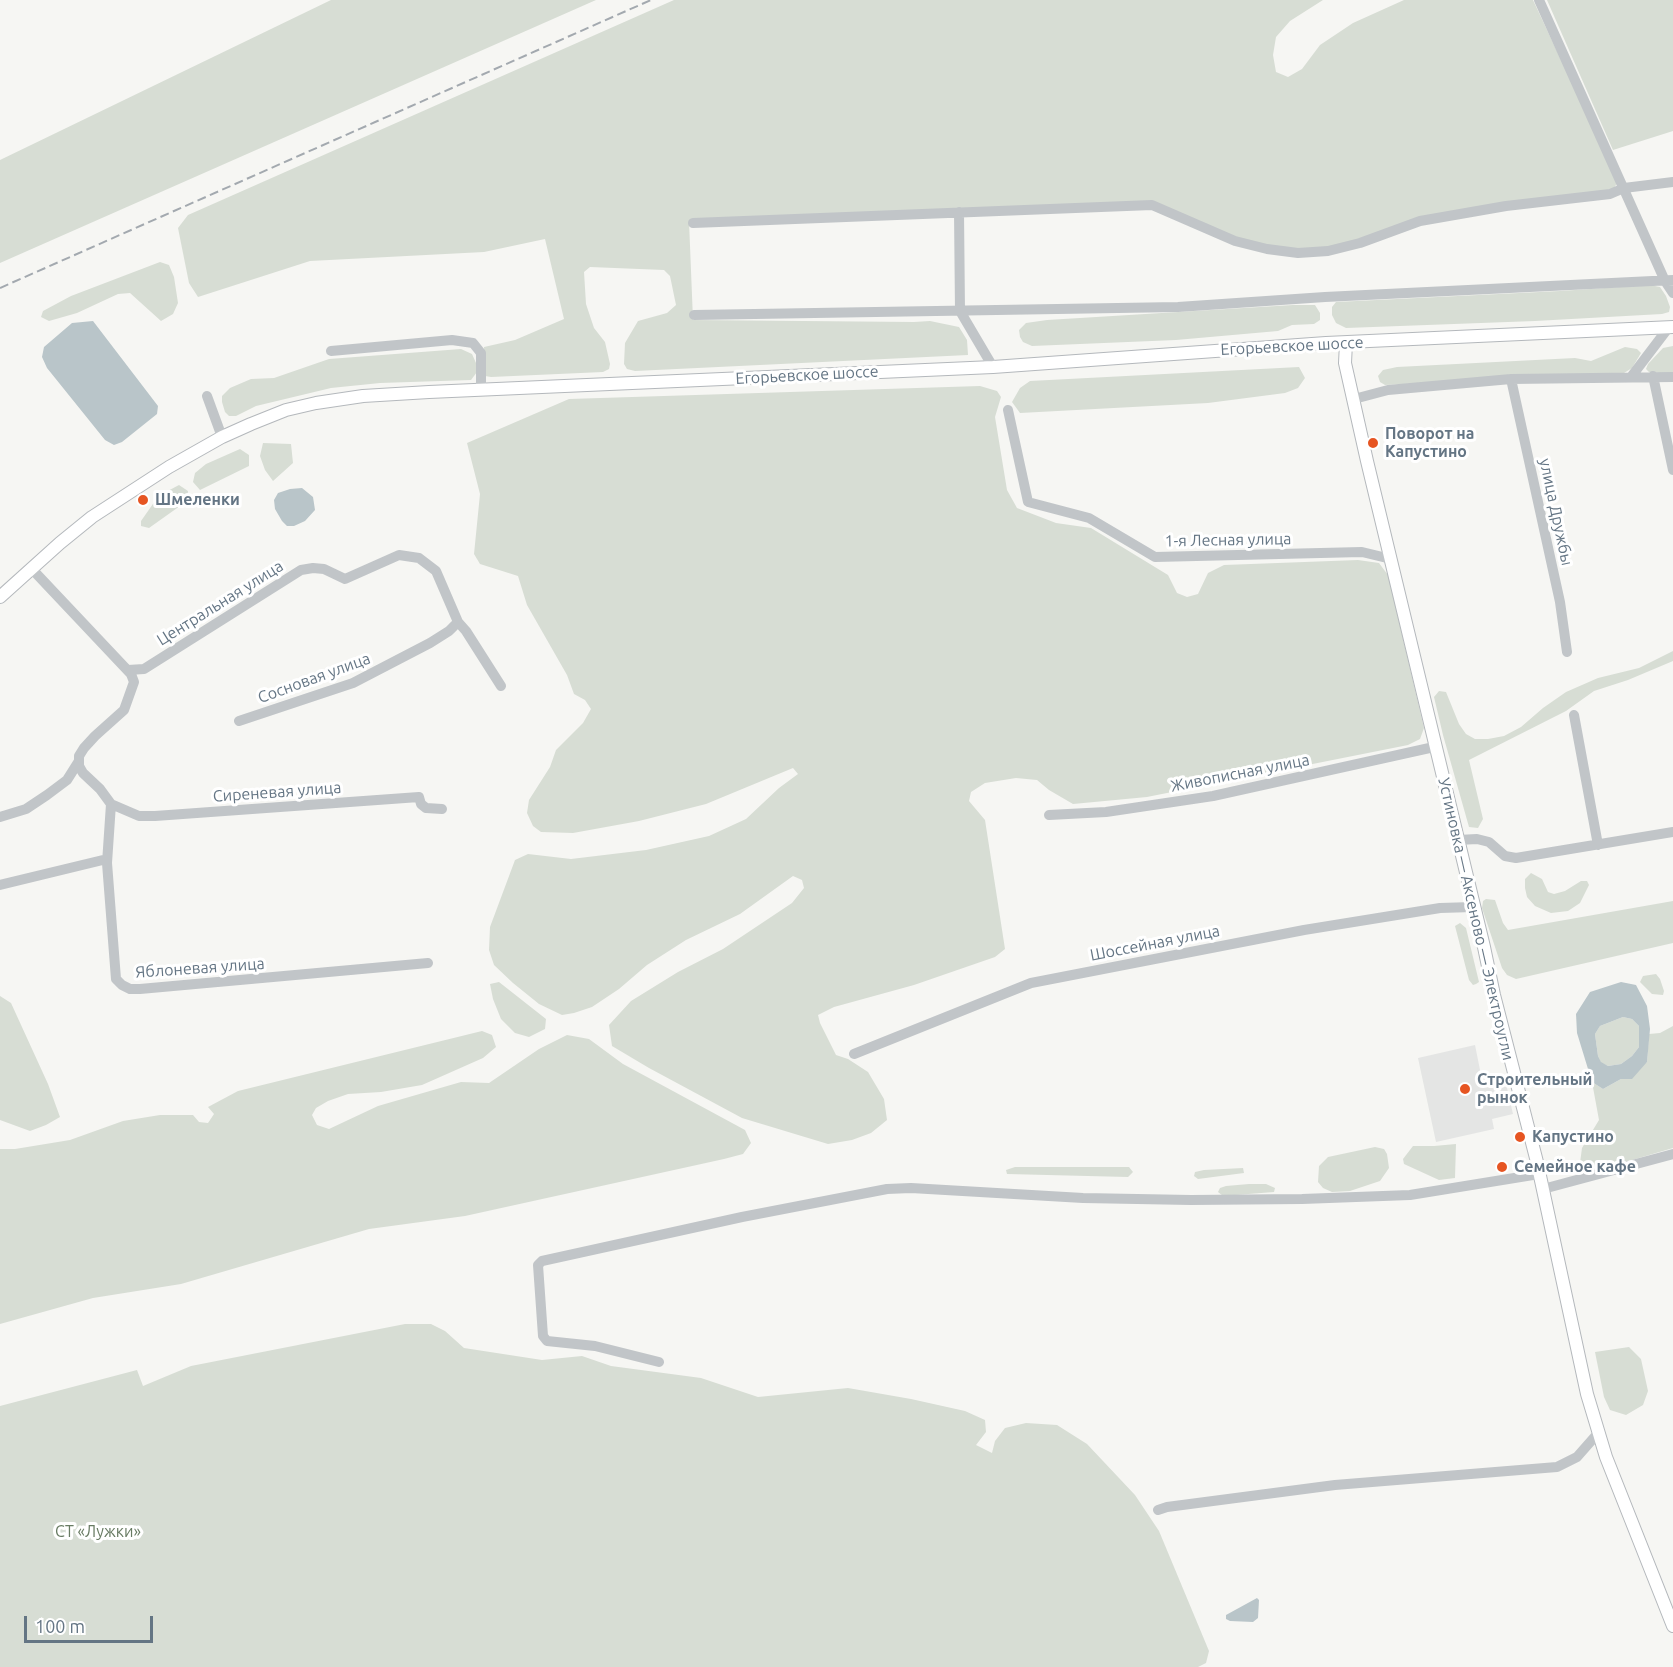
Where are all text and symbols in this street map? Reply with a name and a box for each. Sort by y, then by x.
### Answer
street label: Егорьевское шоссе [1220,333,1364,359]
street label: Егорьевское шоссе [735,362,879,388]
place label: Поворот на Капустино [1385,424,1474,462]
marker: Поворот на Капустино [1366,436,1380,450]
street label: улица Дружбы [1535,457,1577,567]
place label: Шмеленки [155,490,240,510]
marker: Шмеленки [136,493,150,507]
street label: 1-я Лесная улица [1164,529,1292,551]
street label: Центральная улица [153,556,287,650]
street label: Сосновая улица [255,649,373,707]
street label: Живописная улица [1169,750,1311,796]
street label: Устиновка — Аксеново — Электроугли [1434,776,1518,1062]
street label: Сиреневая улица [212,778,342,806]
street label: Шоссейная улица [1089,921,1221,965]
street label: Яблоневая улица [135,954,265,982]
place label: Строительный рынок [1477,1070,1592,1108]
marker: Строительный рынок [1458,1082,1472,1096]
place label: Капустино [1532,1127,1614,1147]
marker: Капустино [1513,1130,1527,1144]
place label: Семейное кафе [1514,1157,1636,1177]
marker: Семейное кафе [1495,1160,1509,1174]
park label: СТ «Лужки» [55,1522,141,1542]
scale bar [27,1604,156,1642]
text: 100 m [35,1616,85,1636]

